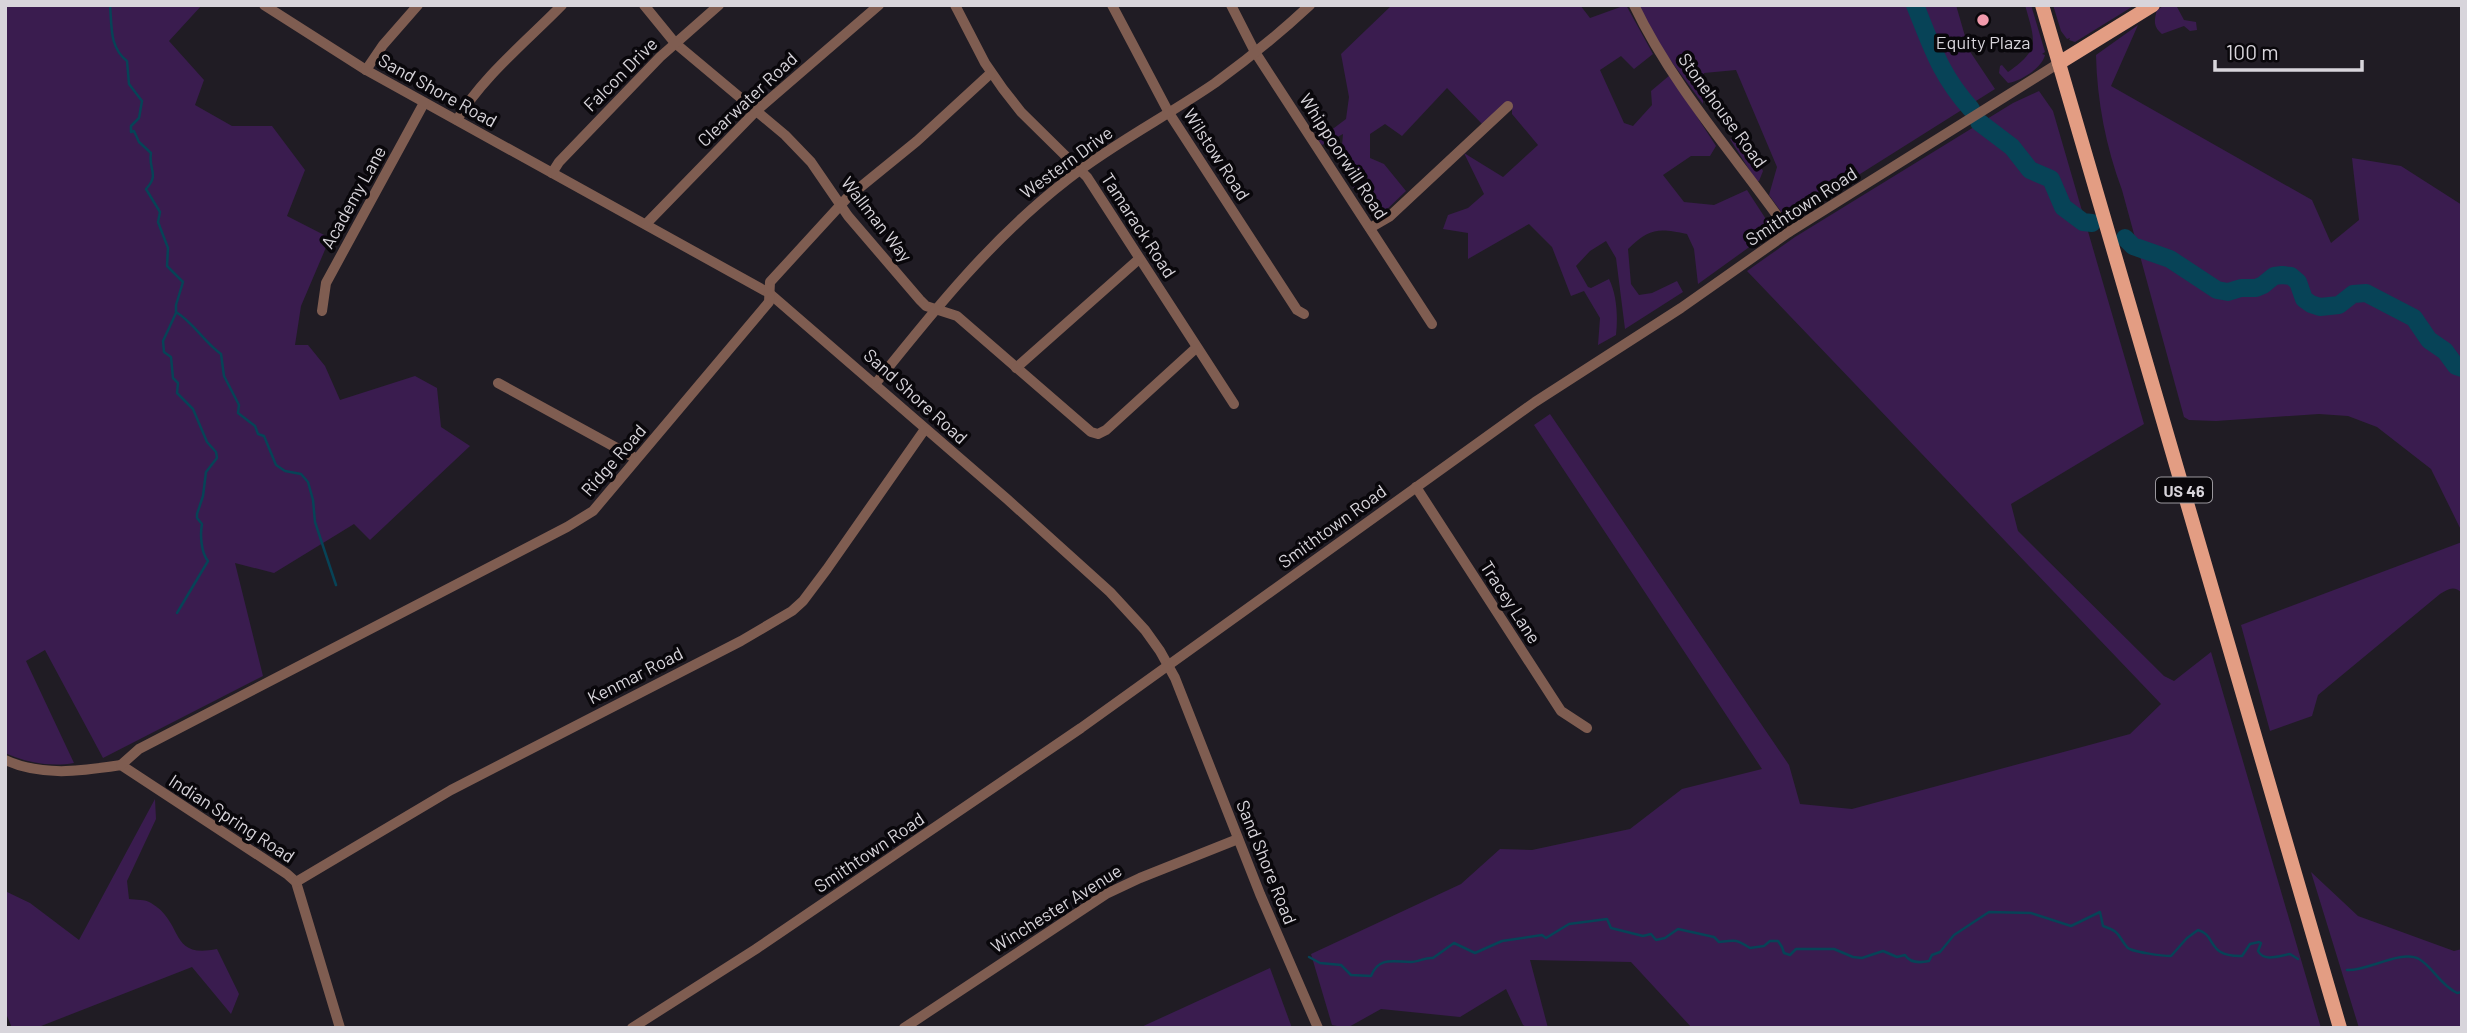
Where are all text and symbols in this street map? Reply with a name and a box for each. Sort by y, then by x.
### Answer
marker: Equity Plaza [1975,12,1991,28]
scale bar [2215,28,2362,72]
place label: Equity Plaza [1936,31,2030,53]
street label: Falcon Drive [578,32,662,116]
text: 100 m [2226,39,2279,64]
street label: Clearwater Road [692,47,802,151]
street label: Sand Shore Road [375,48,501,132]
street label: Stonehouse Road [1674,48,1772,172]
street label: Whippoorwill Road [1295,89,1393,223]
street label: Wilstow Road [1179,104,1255,204]
street label: Western Drive [1016,121,1116,203]
street label: Academy Lane [316,142,390,252]
street label: Smithtown Road [1741,162,1861,250]
street label: Tamarack Road [1097,168,1181,282]
street label: Wallman Way [837,172,917,266]
street label: Sand Shore Road [860,344,972,448]
street label: Ridge Road [576,420,650,500]
road number: US 46 [2156,477,2212,503]
street label: Smithtown Road [1274,479,1390,573]
street label: Tracey Lane [1476,557,1546,647]
street label: Kenmar Road [584,642,686,708]
street label: Indian Spring Road [165,769,299,867]
street label: Sand Shore Road [1232,797,1302,927]
street label: Smithtown Road [810,807,928,897]
street label: Winchester Avenue [986,859,1126,957]

